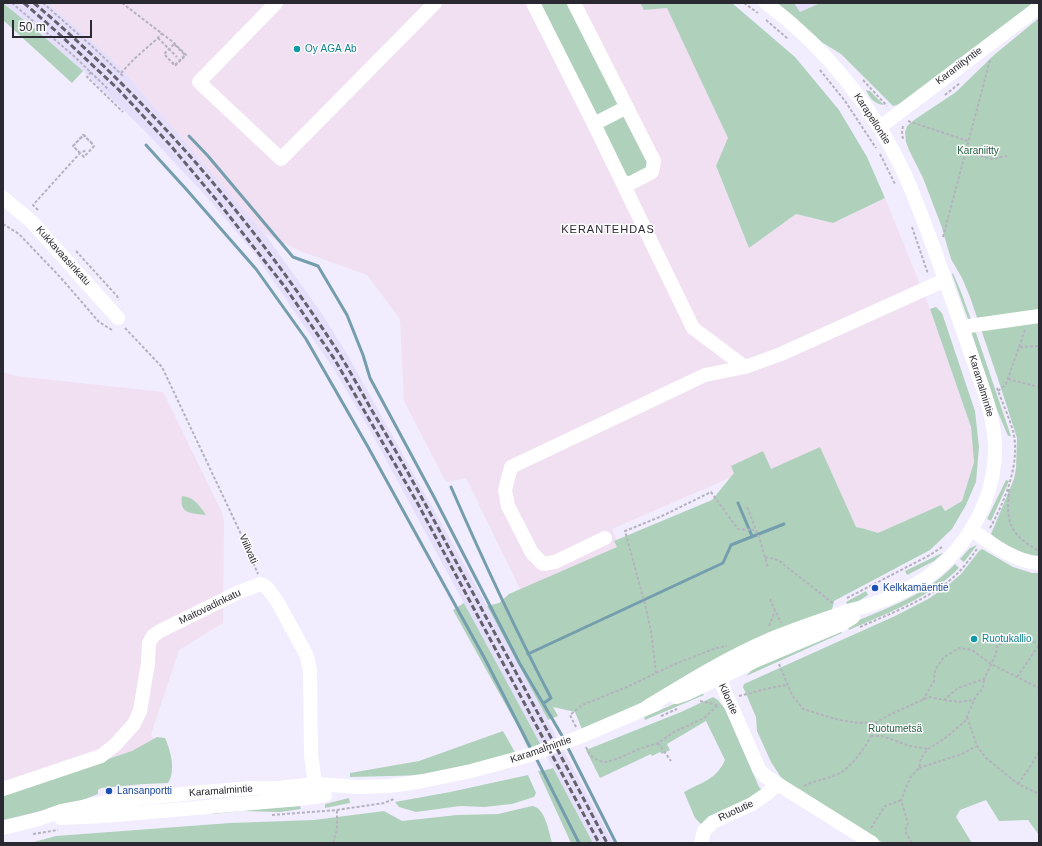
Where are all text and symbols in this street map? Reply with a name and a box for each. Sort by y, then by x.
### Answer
scale bar [14,12,94,38]
text: 50 m [19,20,46,34]
place label: Oy AGA Ab [305,43,357,55]
marker: Oy AGA Ab [292,44,302,54]
street label: Karaniityntie [933,45,985,87]
street label: Karapellontie [851,91,893,147]
park label: Karaniitty [957,145,999,157]
district label: KERANTEHDAS [561,223,655,237]
street label: Kukkavaasinkatu [33,224,93,288]
street label: Karamalmintie [966,354,996,418]
street label: Viilivati [236,532,260,566]
place label: Kelkkamäentie [883,582,949,594]
marker: Kelkkamäentie [870,583,880,593]
street label: Maitovadinkatu [177,587,243,627]
place label: Ruotukallio [982,633,1031,645]
marker: Ruotukallio [969,634,979,644]
street label: Kilontie [716,682,740,716]
park label: Ruotumetsä [868,723,922,735]
street label: Karamalmintie [509,734,573,766]
street label: Karamalmintie [189,783,253,799]
place label: Lansanportti [117,785,172,797]
marker: Lansanportti [104,786,114,796]
street label: Ruotutie [717,798,755,824]

